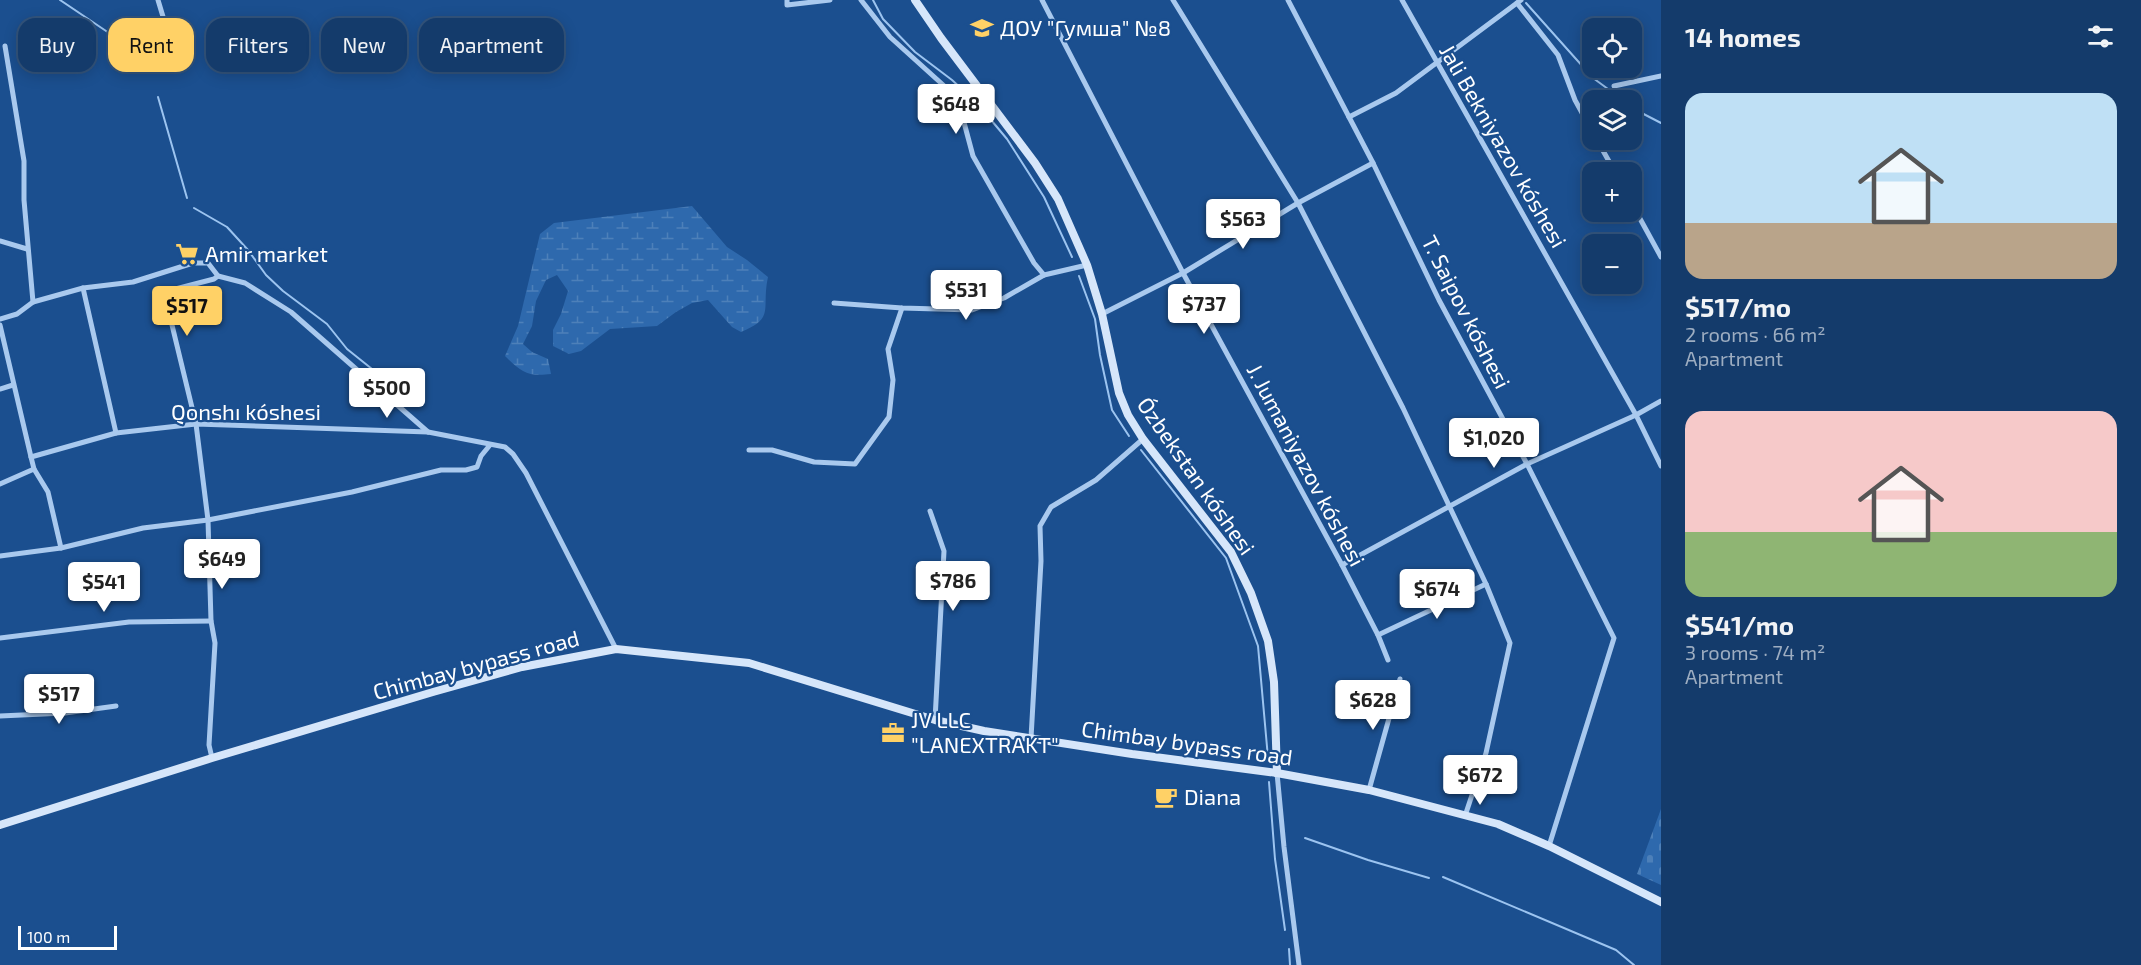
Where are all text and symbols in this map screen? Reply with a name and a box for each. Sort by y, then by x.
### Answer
place label: ДОУ "Гумша" №8 [1000,14,1171,41]
school or university icon: ДОУ "Гумша" №8 [969,15,995,41]
chip: Buy [18,18,96,72]
chip: Rent [108,18,194,72]
chip: Filters [206,18,309,72]
chip: New [321,18,407,72]
chip: Apartment [419,18,564,72]
map controls [1582,18,1642,294]
button: locate [1582,18,1642,78]
icon: filters [2084,20,2117,53]
text: 14 homes [1685,21,1801,52]
street label: Jali Bekniyazov kóshesi [1435,39,1573,252]
pin: $648 [920,84,992,135]
button: layers [1582,90,1642,150]
text: $648 [932,91,980,115]
icon: home [1847,132,1955,240]
button: + [1582,162,1642,222]
pin: $563 [1207,199,1279,250]
text: $563 [1220,206,1266,230]
street label: T. Saipov kóshesi [1417,231,1517,392]
button: − [1582,234,1642,294]
place label: Amir market [205,240,328,266]
supermarket icon: Amir market [174,241,200,267]
pin: $531 [930,270,1002,321]
text: $531 [945,277,987,301]
pin: $737 [1168,284,1240,335]
pin: $517 [151,286,223,337]
text: $737 [1182,291,1226,315]
text: $517/mo [1685,291,1791,322]
text: $517 [166,293,208,317]
text: 2 rooms · 66 m² [1685,322,1826,346]
text: Apartment [1685,346,1783,370]
street label: J. Jumaniyazov kóshesi [1242,359,1371,570]
pin: $500 [351,368,423,419]
text: $500 [363,375,411,399]
street label: Ózbekstan kóshesi [1133,392,1261,559]
street label: Qonshı kóshesi [171,398,321,425]
pin: $1,020 [1445,418,1543,469]
text: $1,020 [1463,425,1525,449]
icon: home [1847,450,1955,558]
pin: $649 [186,539,258,590]
text: $649 [198,546,246,570]
pin: $786 [917,561,989,612]
pin: $541 [68,562,140,613]
text: $786 [930,568,976,592]
text: $541 [82,569,126,593]
pin: $674 [1401,569,1473,620]
text: $674 [1414,576,1460,600]
text: $541/mo [1685,609,1794,640]
street label: Chimbay bypass road [370,624,582,704]
text: 3 rooms · 74 m² [1685,640,1825,664]
text: Apartment [1685,664,1783,688]
pin: $517 [23,674,95,725]
pin: $628 [1337,680,1409,731]
text: $517 [38,681,80,705]
text: $628 [1349,687,1397,711]
place label: JV LLC "LANEXTRAKT" [911,706,1059,757]
street label: Chimbay bypass road [1080,714,1294,770]
office icon: JV LLC "LANEXTRAKT" [880,720,906,746]
pin: $672 [1444,755,1516,806]
text: $672 [1457,762,1503,786]
place label: Diana [1184,783,1241,809]
cafe icon: Diana [1153,784,1179,810]
scale bar [18,923,117,950]
text: 100 m [27,927,70,946]

